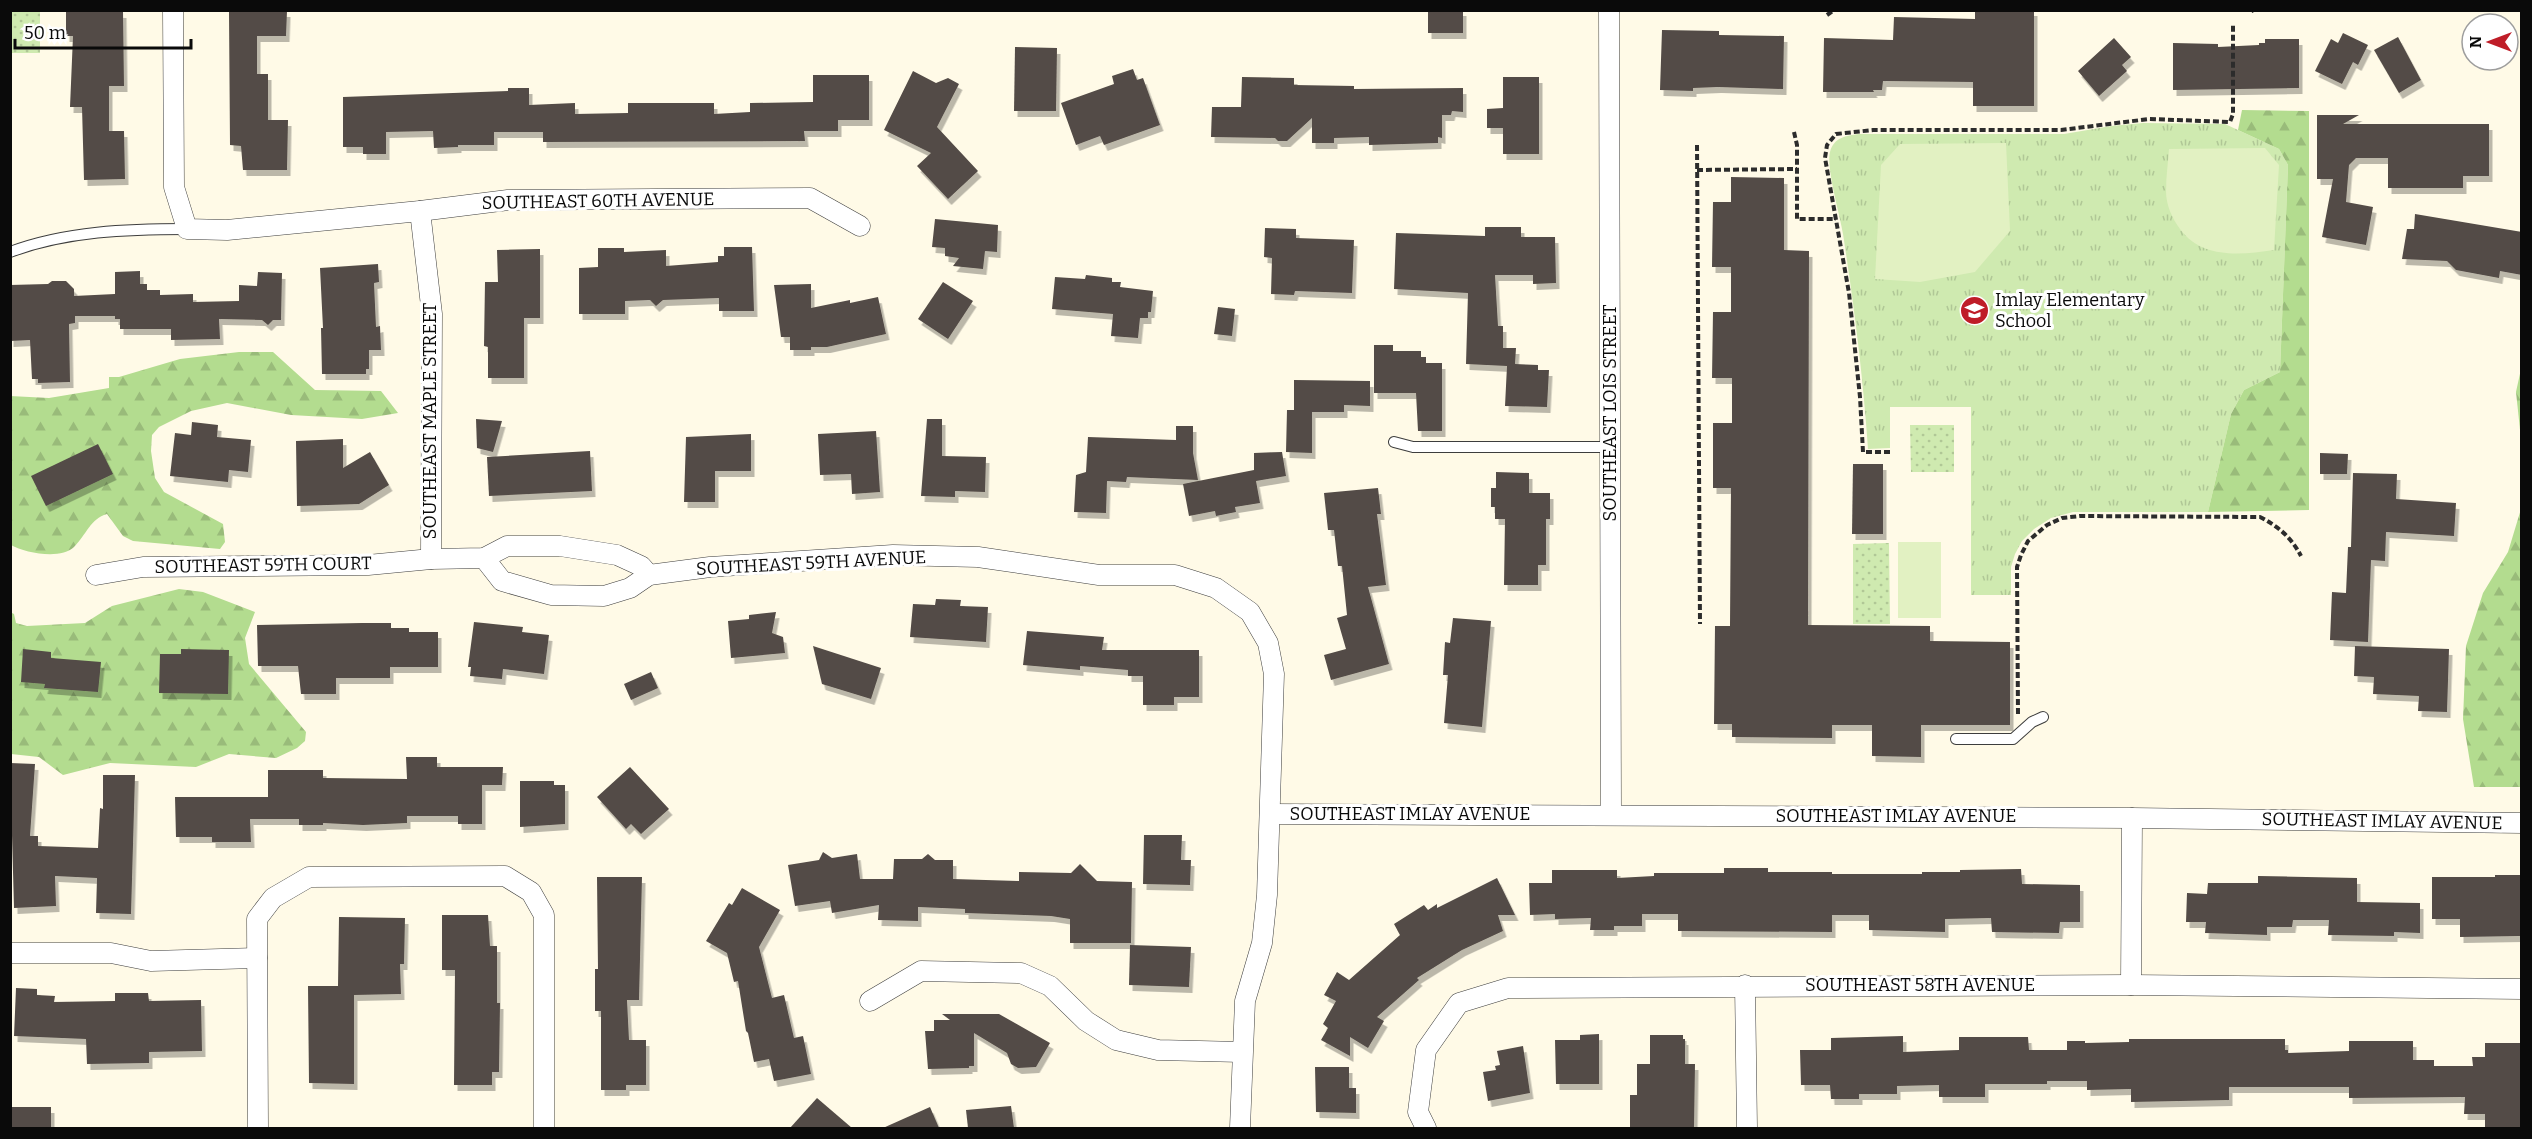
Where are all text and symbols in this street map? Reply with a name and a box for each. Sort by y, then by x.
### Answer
scale bar [15,12,190,50]
north arrow [2460,12,2520,72]
text: 50 m [24,22,66,44]
text: N [2466,36,2485,48]
street label: SOUTHEAST 60TH AVENUE [481,188,715,214]
place label: Imlay Elementary School [1995,289,2145,332]
school or university icon: Imlay Elementary School [1958,294,1990,326]
street label: SOUTHEAST MAPLE STREET [419,302,441,539]
street label: SOUTHEAST LOIS STREET [1599,304,1621,521]
street label: SOUTHEAST 59TH AVENUE [695,546,927,580]
street label: SOUTHEAST 59TH COURT [154,552,372,578]
street label: SOUTHEAST IMLAY AVENUE [1290,803,1530,825]
street label: SOUTHEAST IMLAY AVENUE [1776,805,2016,827]
street label: SOUTHEAST IMLAY AVENUE [2261,808,2503,834]
street label: SOUTHEAST 58TH AVENUE [1805,974,2035,996]

